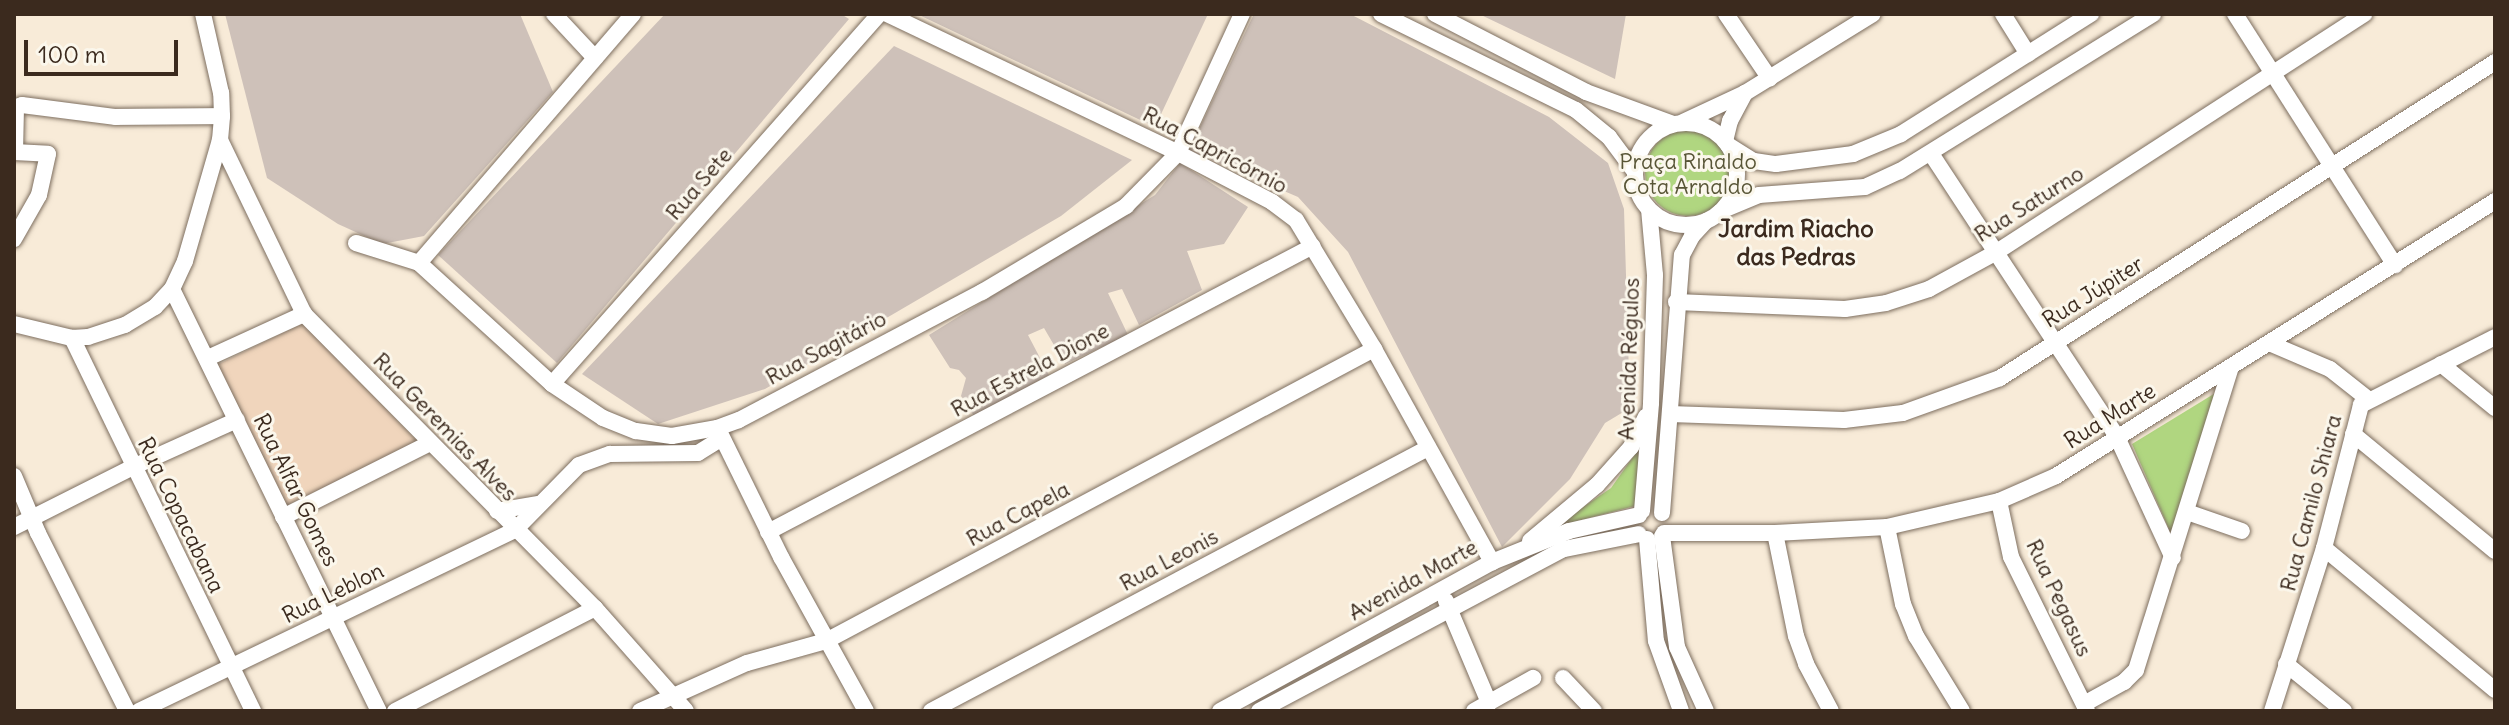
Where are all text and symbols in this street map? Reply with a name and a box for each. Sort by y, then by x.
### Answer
scale bar [28,24,182,74]
text: 100 m [38,39,106,69]
street label: Rua Capricórnio [1138,101,1292,199]
street label: Rua Sete [660,142,738,226]
park label: Praça Rinaldo Cota Arnaldo [1619,148,1757,200]
street label: Rua Saturno [1970,160,2088,248]
district label: Jardim Riacho das Pedras [1718,215,1874,271]
street label: Rua Júpiter [2038,251,2148,333]
street label: Avenida Régulos [1613,277,1645,441]
street label: Rua Sagitário [761,305,891,391]
street label: Rua Estrela Dione [946,317,1114,423]
street label: Rua Geremias Alves [367,347,523,507]
street label: Rua Marte [2059,378,2161,454]
street label: Rua Alfar Gomes [248,409,344,571]
street label: Rua Camilo Shiara [2275,412,2347,594]
street label: Rua Copacabana [132,433,230,597]
street label: Rua Capela [962,476,1074,552]
street label: Rua Leonis [1115,523,1223,597]
street label: Avenida Marte [1344,534,1482,626]
street label: Rua Pegasus [2020,535,2098,661]
street label: Rua Leblon [278,557,388,629]

